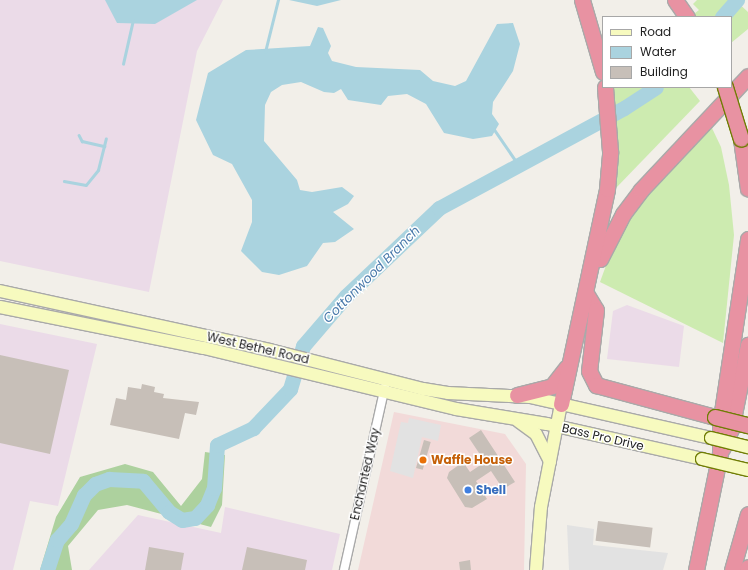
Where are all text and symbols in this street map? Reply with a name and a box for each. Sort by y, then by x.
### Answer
legend [602,16,732,88]
text: Road [640,23,671,40]
text: Water [640,43,676,60]
text: Building [640,63,688,80]
water label: Cottonwood Branch [320,223,424,327]
street label: West Bethel Road [205,329,311,367]
street label: Bass Pro Drive [561,421,645,453]
street label: Enchanted Way [347,426,383,522]
place label: Waffle House [431,453,512,467]
marker: Waffle House [418,455,428,465]
place label: Shell [476,483,506,497]
marker: Shell [463,485,473,495]

